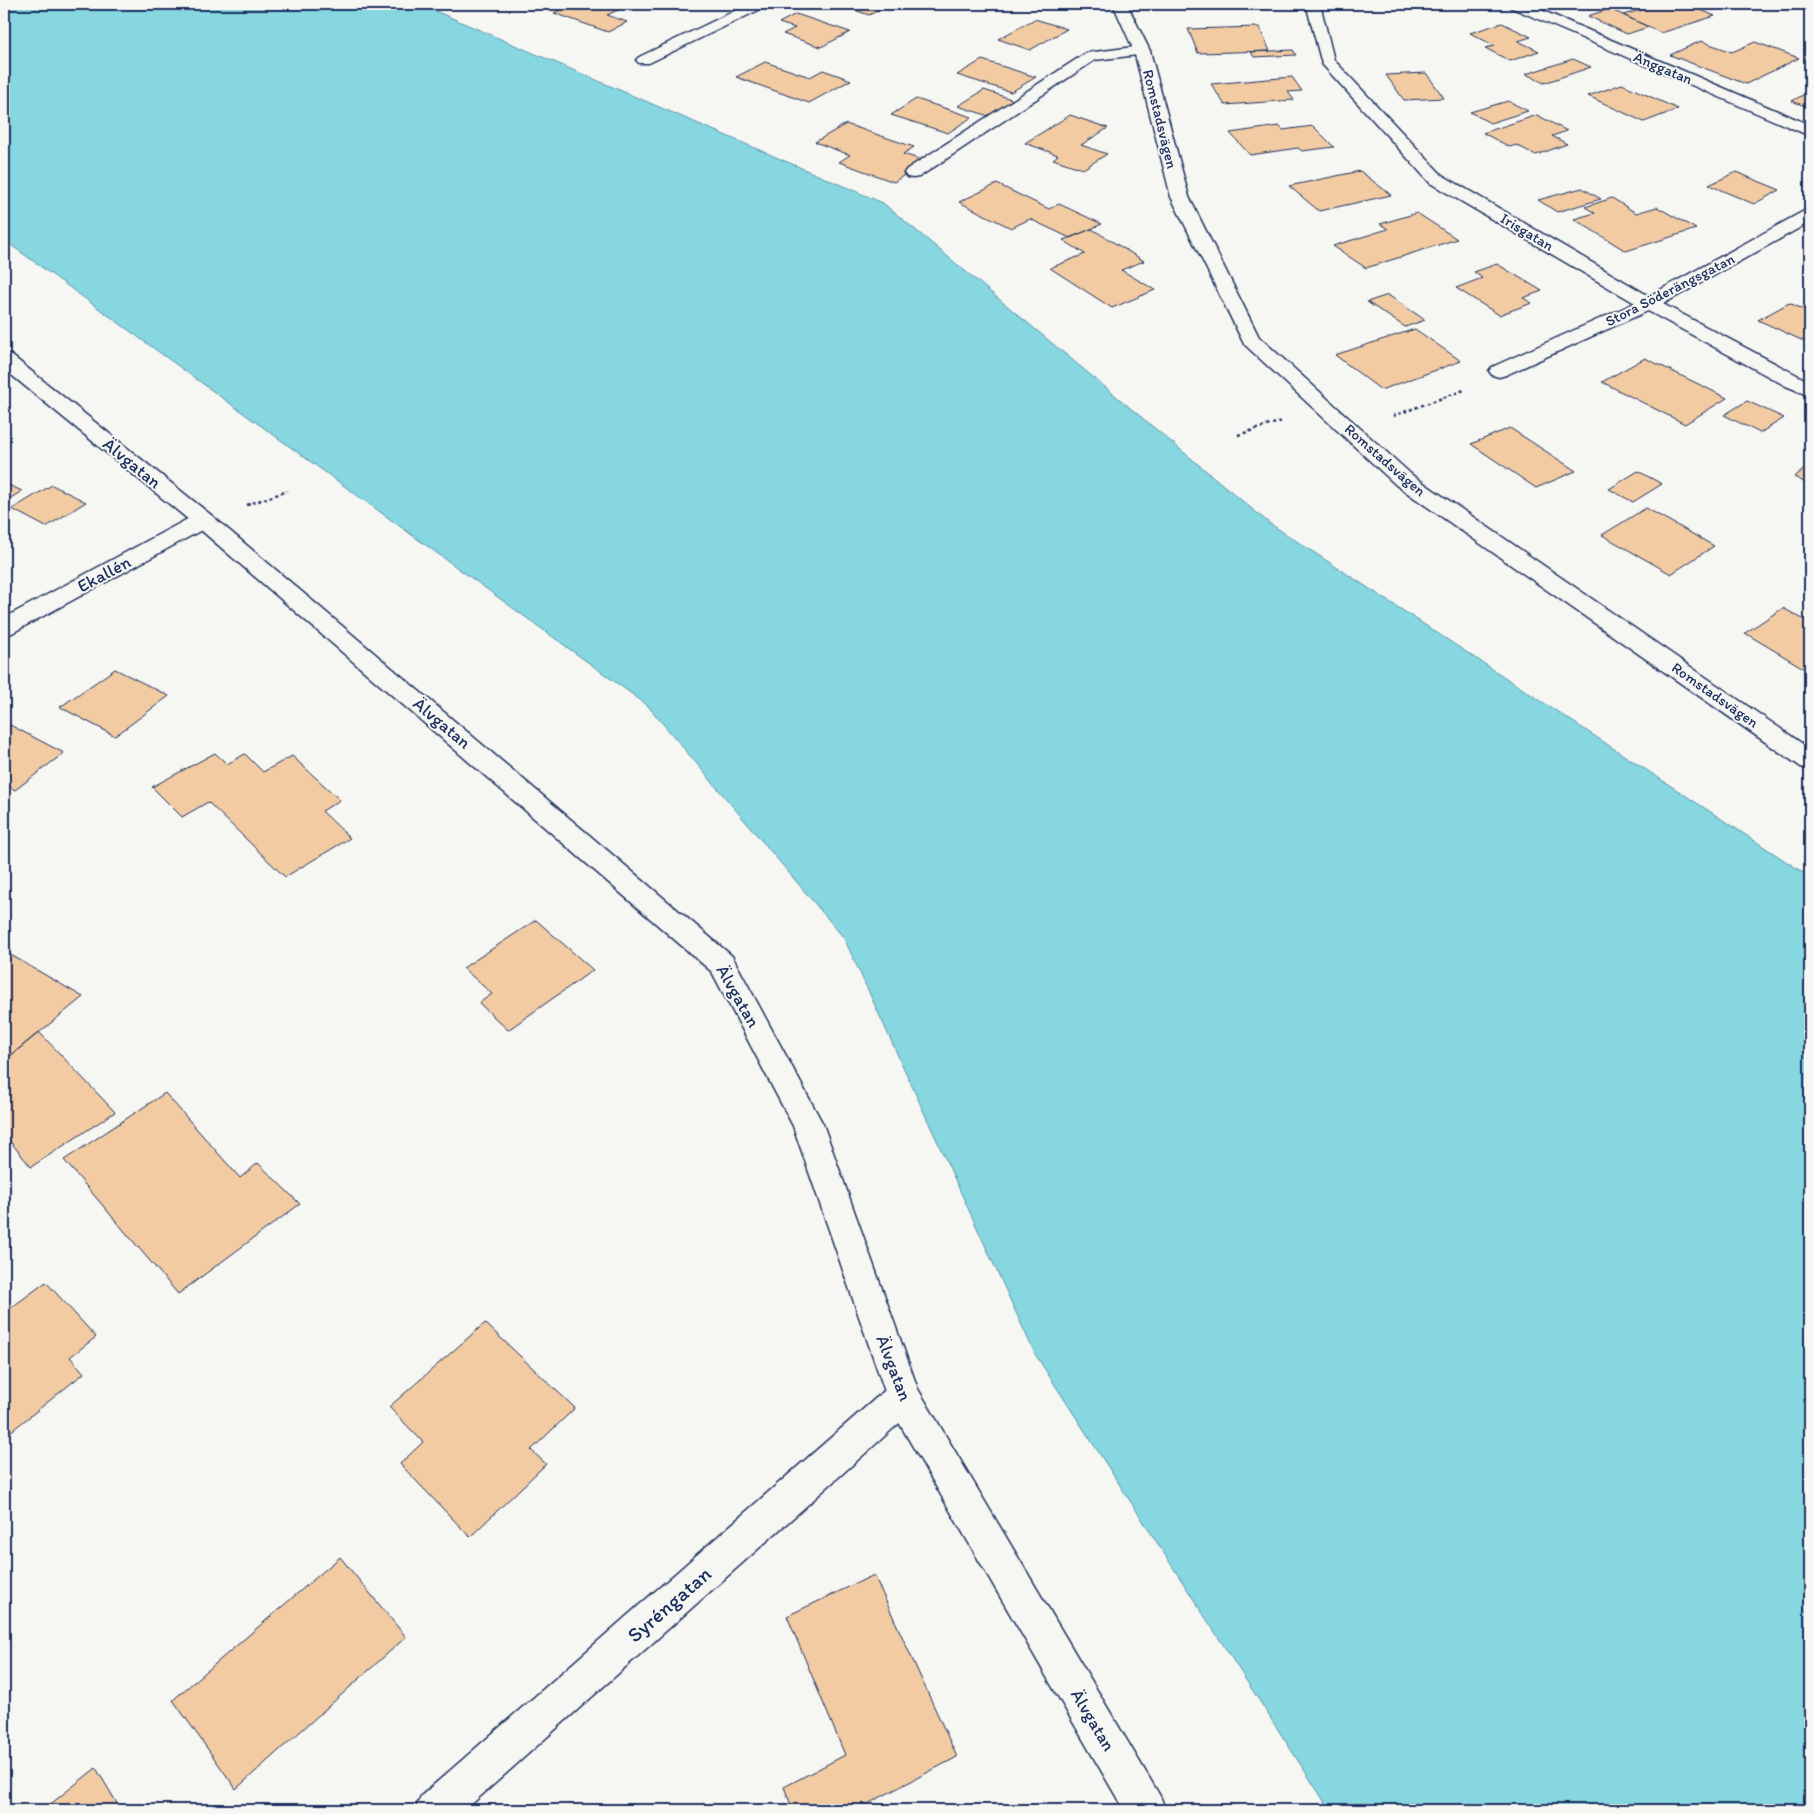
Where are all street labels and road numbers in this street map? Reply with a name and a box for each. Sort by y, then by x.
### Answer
street label: Änggatan [1631,48,1695,88]
street label: Romstadsvägen [1139,68,1181,170]
street label: Irisgatan [1497,209,1557,255]
street label: Stora Söderängsgatan [1602,249,1738,330]
street label: Romstadsvägen [1341,420,1429,500]
street label: Älvgatan [98,433,166,493]
street label: Ekallén [73,551,135,597]
street label: Romstadsvägen [1668,658,1762,732]
street label: Älvgatan [409,692,476,754]
street label: Älvgatan [711,961,765,1032]
street label: Älvgatan [871,1332,917,1404]
street label: Syréngatan [622,1561,716,1647]
street label: Älvgatan [1066,1685,1120,1755]

